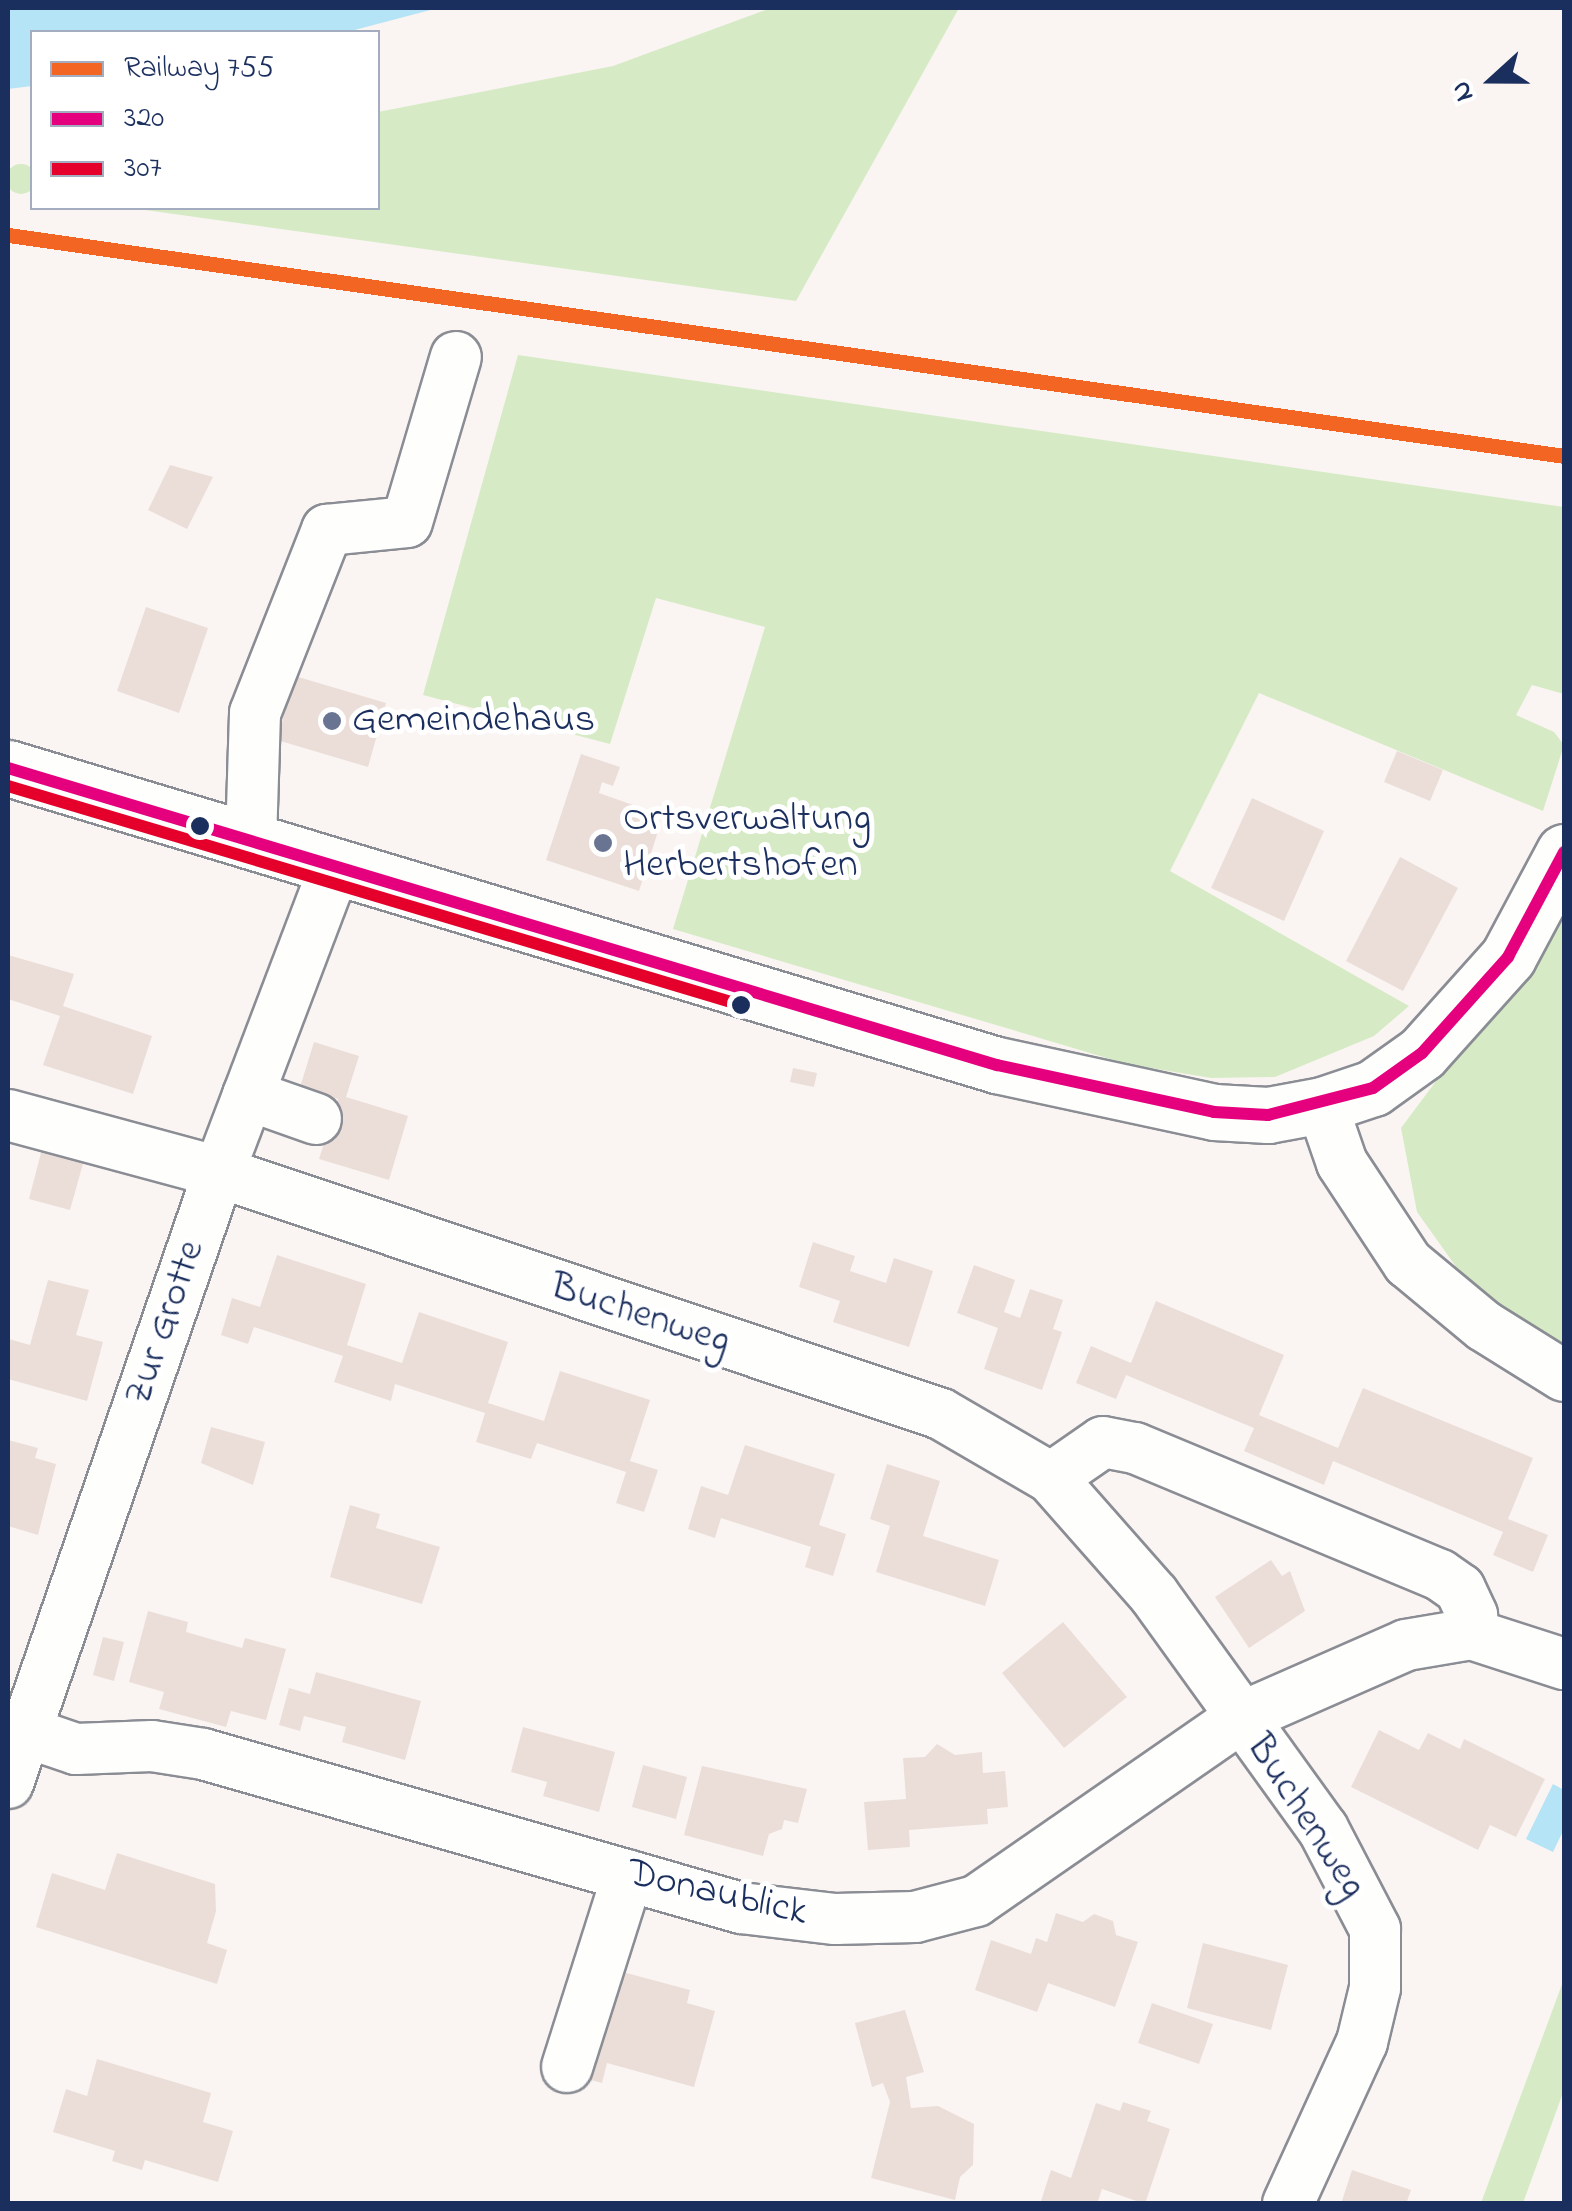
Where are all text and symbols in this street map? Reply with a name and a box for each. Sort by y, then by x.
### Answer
legend [30,30,380,210]
north arrow [1442,30,1542,130]
text: Railway 755 [124,47,274,91]
text: N [1441,75,1486,107]
text: 320 [124,97,164,141]
text: 307 [124,147,162,191]
place label: Gemeindehaus [352,697,595,745]
marker: Gemeindehaus [321,710,343,732]
place label: Ortsverwaltung Herbertshofen [623,796,871,890]
unlabelled marker [190,816,210,836]
marker: Ortsverwaltung Herbertshofen [592,832,614,854]
unlabelled marker [731,995,751,1015]
street label: Zur Grotte [115,1234,217,1412]
street label: Buchenweg [544,1263,736,1367]
street label: Buchenweg [1234,1726,1376,1908]
street label: Donaublick [622,1850,812,1938]

